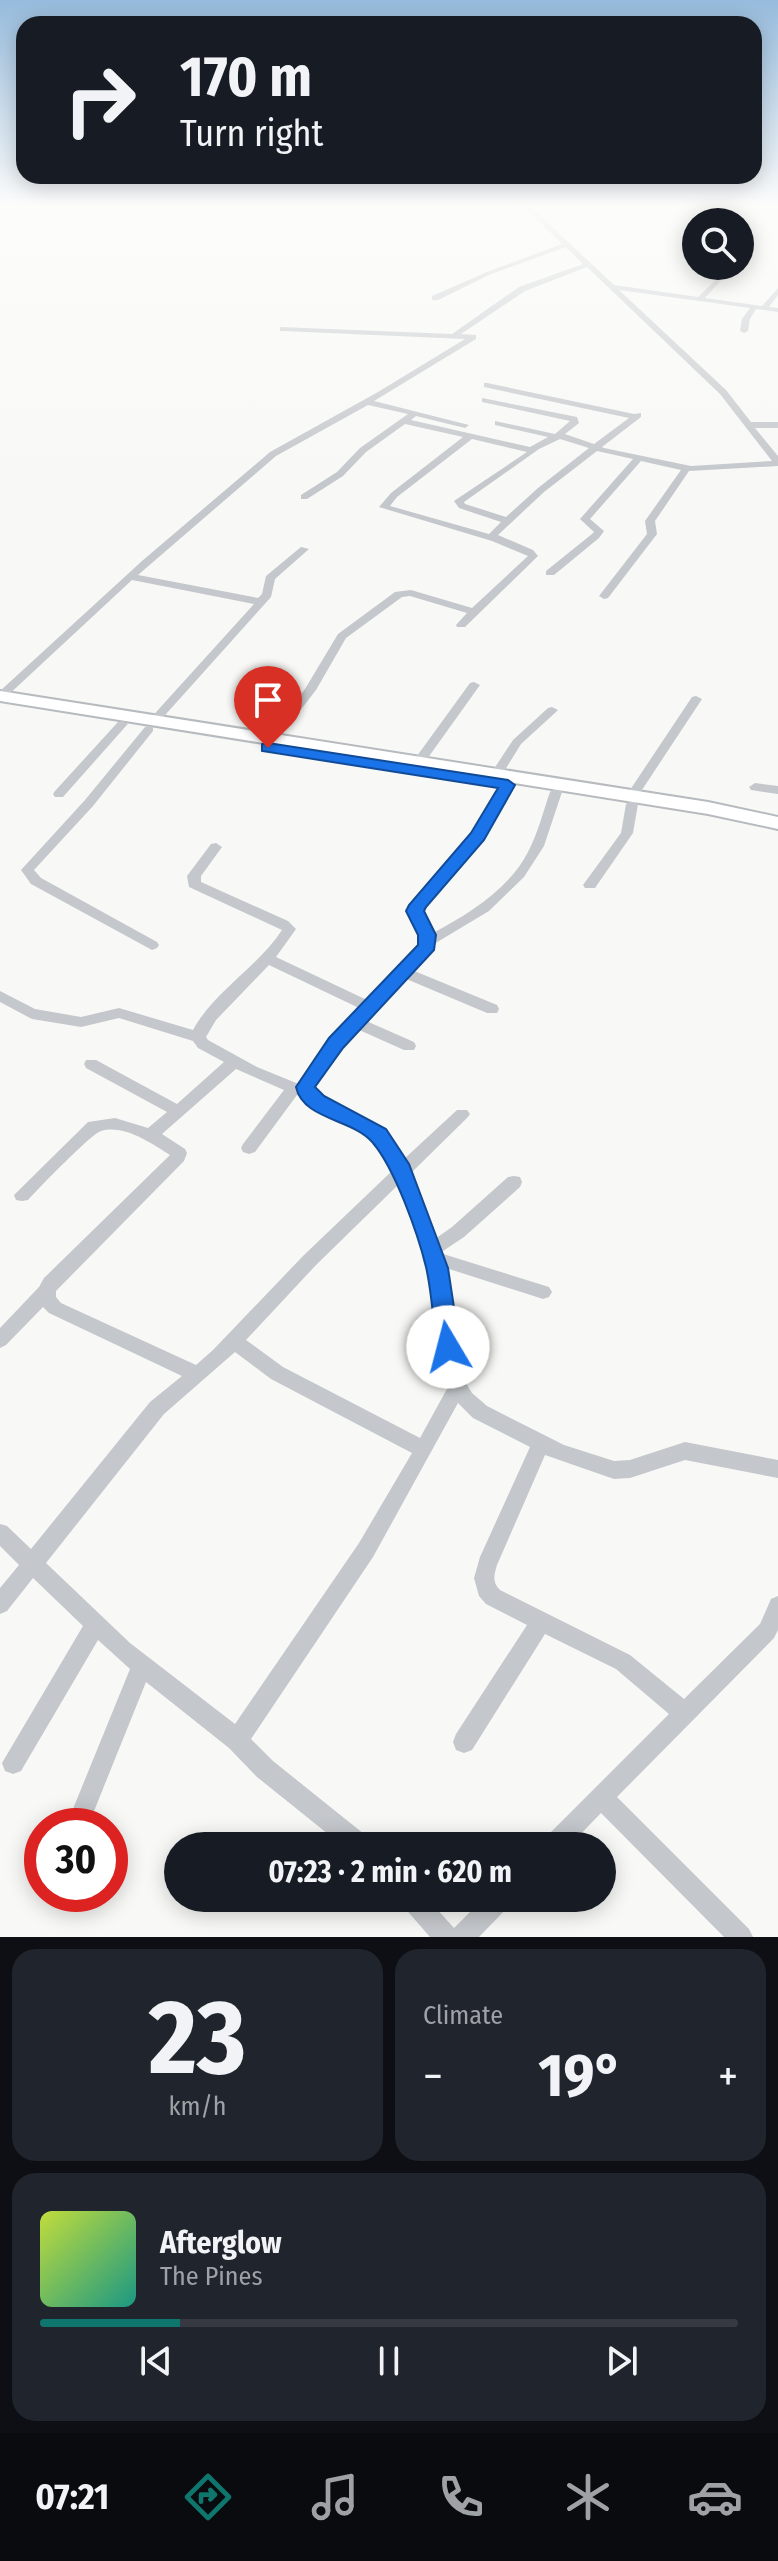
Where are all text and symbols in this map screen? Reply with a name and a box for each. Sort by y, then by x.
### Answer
text: 170 m [180,44,312,111]
icon: right [48,48,152,152]
text: Turn right [180,112,323,156]
map controls [682,208,754,280]
button: search [682,208,754,280]
pin [234,666,302,748]
icon: arrive [246,678,290,722]
position arrow [406,1305,490,1389]
speed limit sign: 30 [24,1808,128,1912]
text: 07:23 · 2 min · 620 m [268,1854,512,1890]
text: 23 [149,1976,246,2101]
text: Climate [423,2000,503,2031]
text: 19° [538,2040,623,2112]
text: − [423,2050,443,2103]
text: + [718,2050,738,2103]
text: km/h [169,2091,226,2122]
text: Afterglow [160,2225,282,2261]
text: The Pines [160,2261,263,2292]
icon: previous [134,2339,178,2383]
icon: pause [367,2339,411,2383]
icon: next [600,2339,644,2383]
icon: directions [180,2469,236,2525]
icon: music [307,2469,363,2525]
icon: phone [433,2469,489,2525]
icon: climate [560,2469,616,2525]
icon: car [687,2469,743,2525]
text: 07:21 [35,2475,109,2519]

